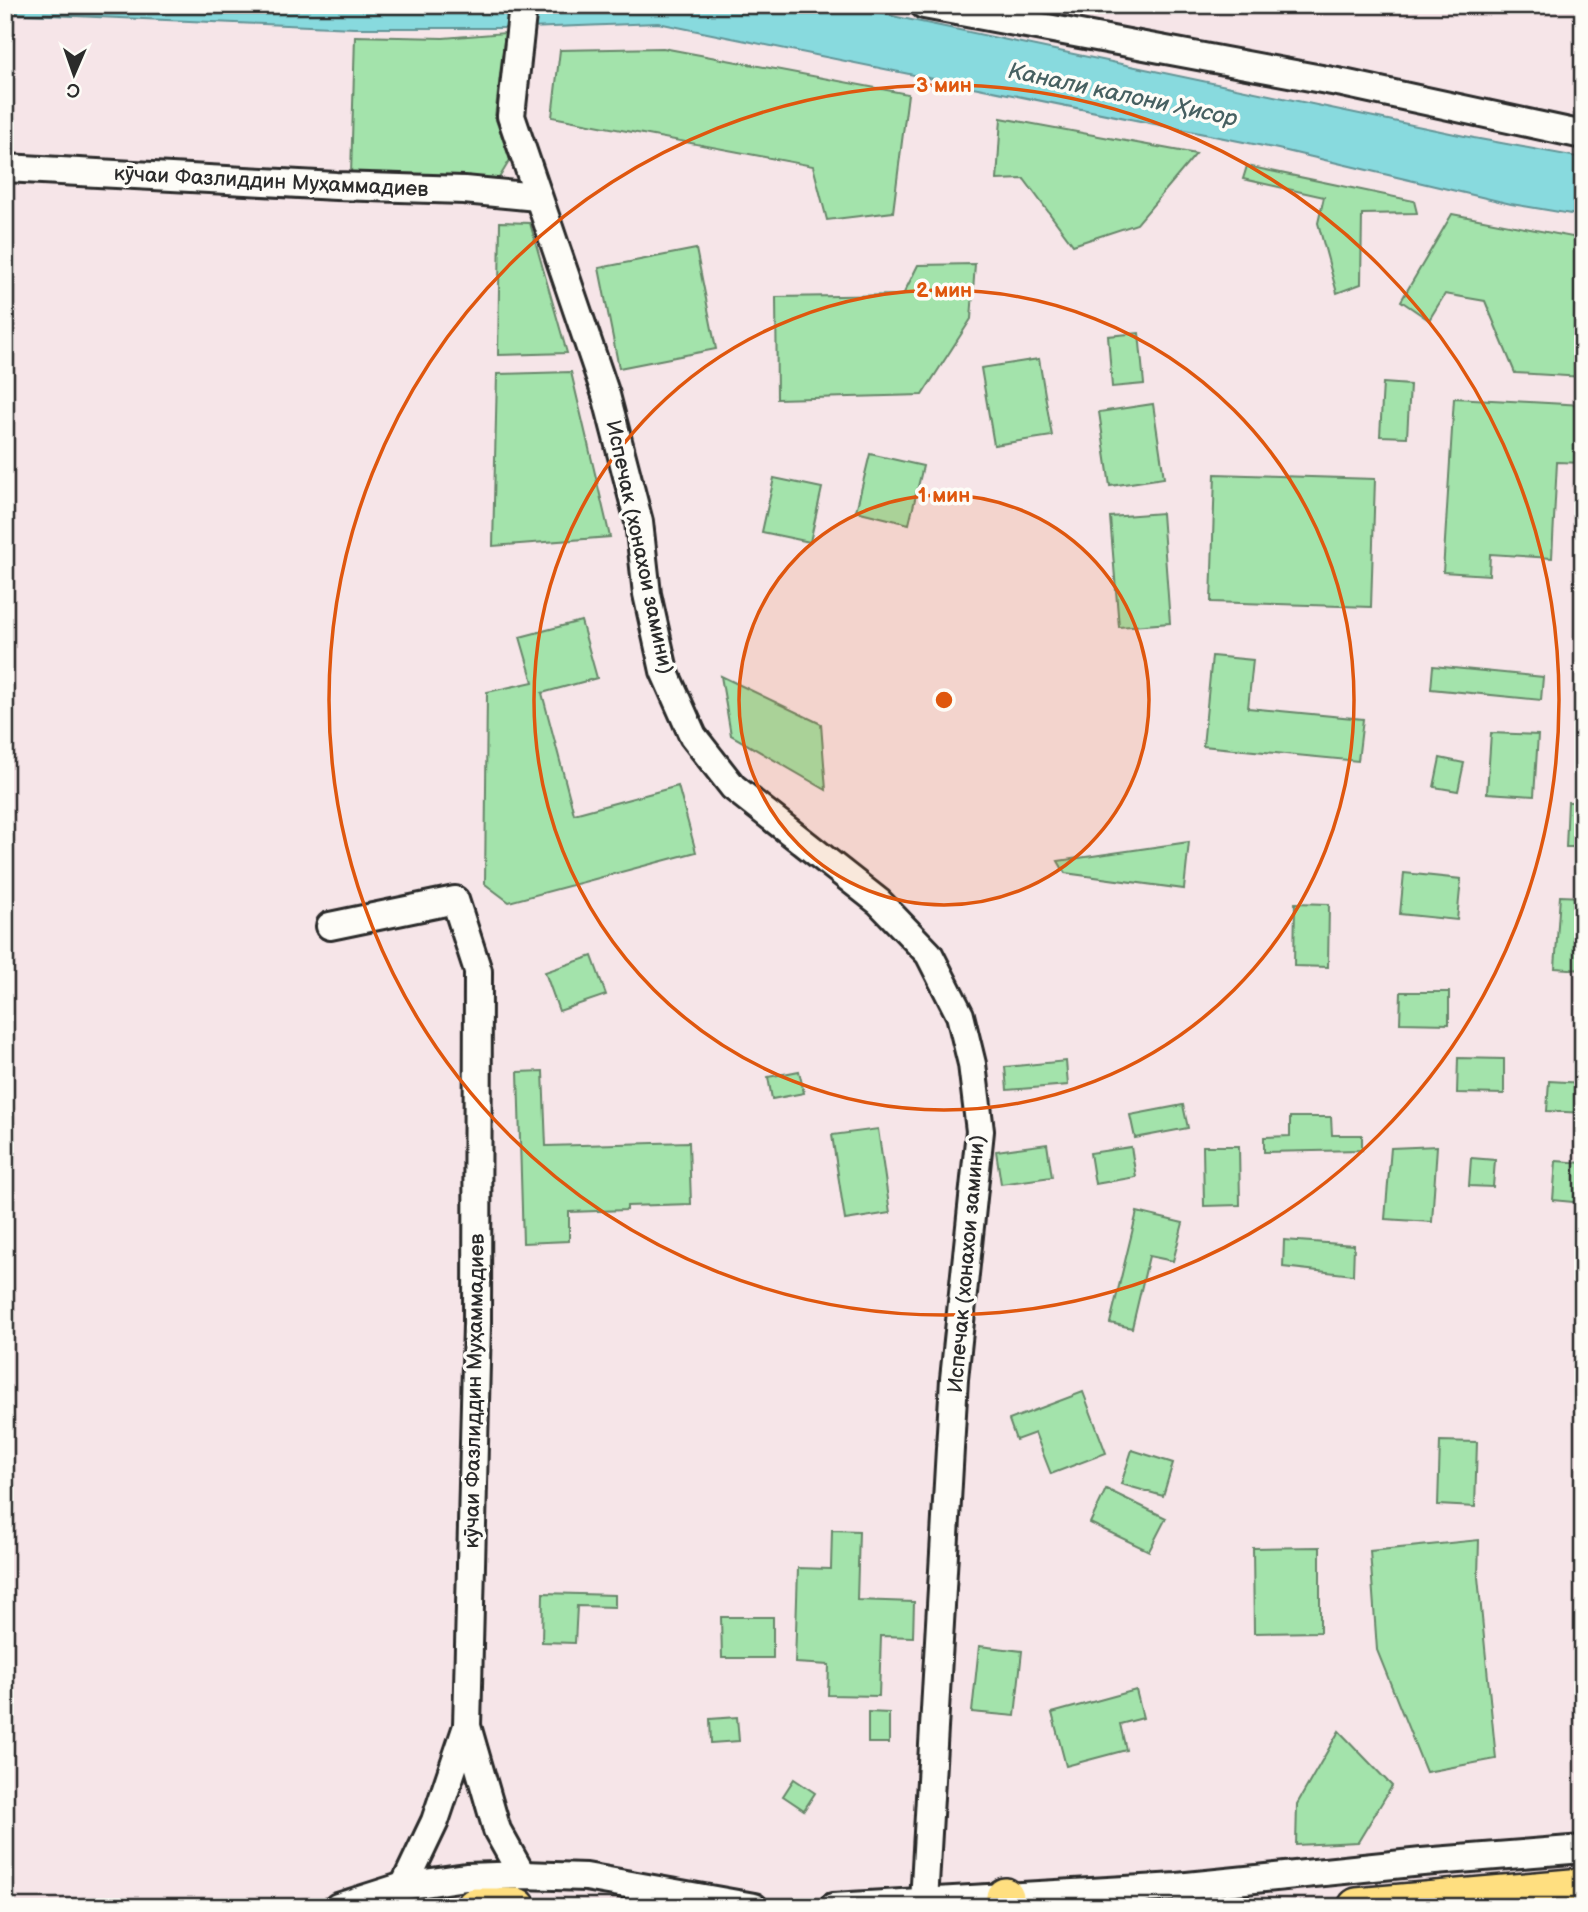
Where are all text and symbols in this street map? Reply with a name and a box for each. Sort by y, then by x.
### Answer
north arrow [38,38,108,108]
water label: Канали калони Ҳисор [1006,57,1240,133]
text: 3 мин [916,73,972,98]
text: С [66,78,80,101]
street label: кӯчаи Фазлиддин Муҳаммадиев [113,161,429,202]
text: 2 мин [916,278,972,303]
street label: Испечак (хонахои замини) [600,418,679,676]
text: 1 мин [918,483,970,508]
centre of rings [932,688,956,712]
street label: Испечак (хонахои замини) [943,1134,990,1394]
street label: кӯчаи Фазлиддин Муҳаммадиев [459,1233,490,1549]

